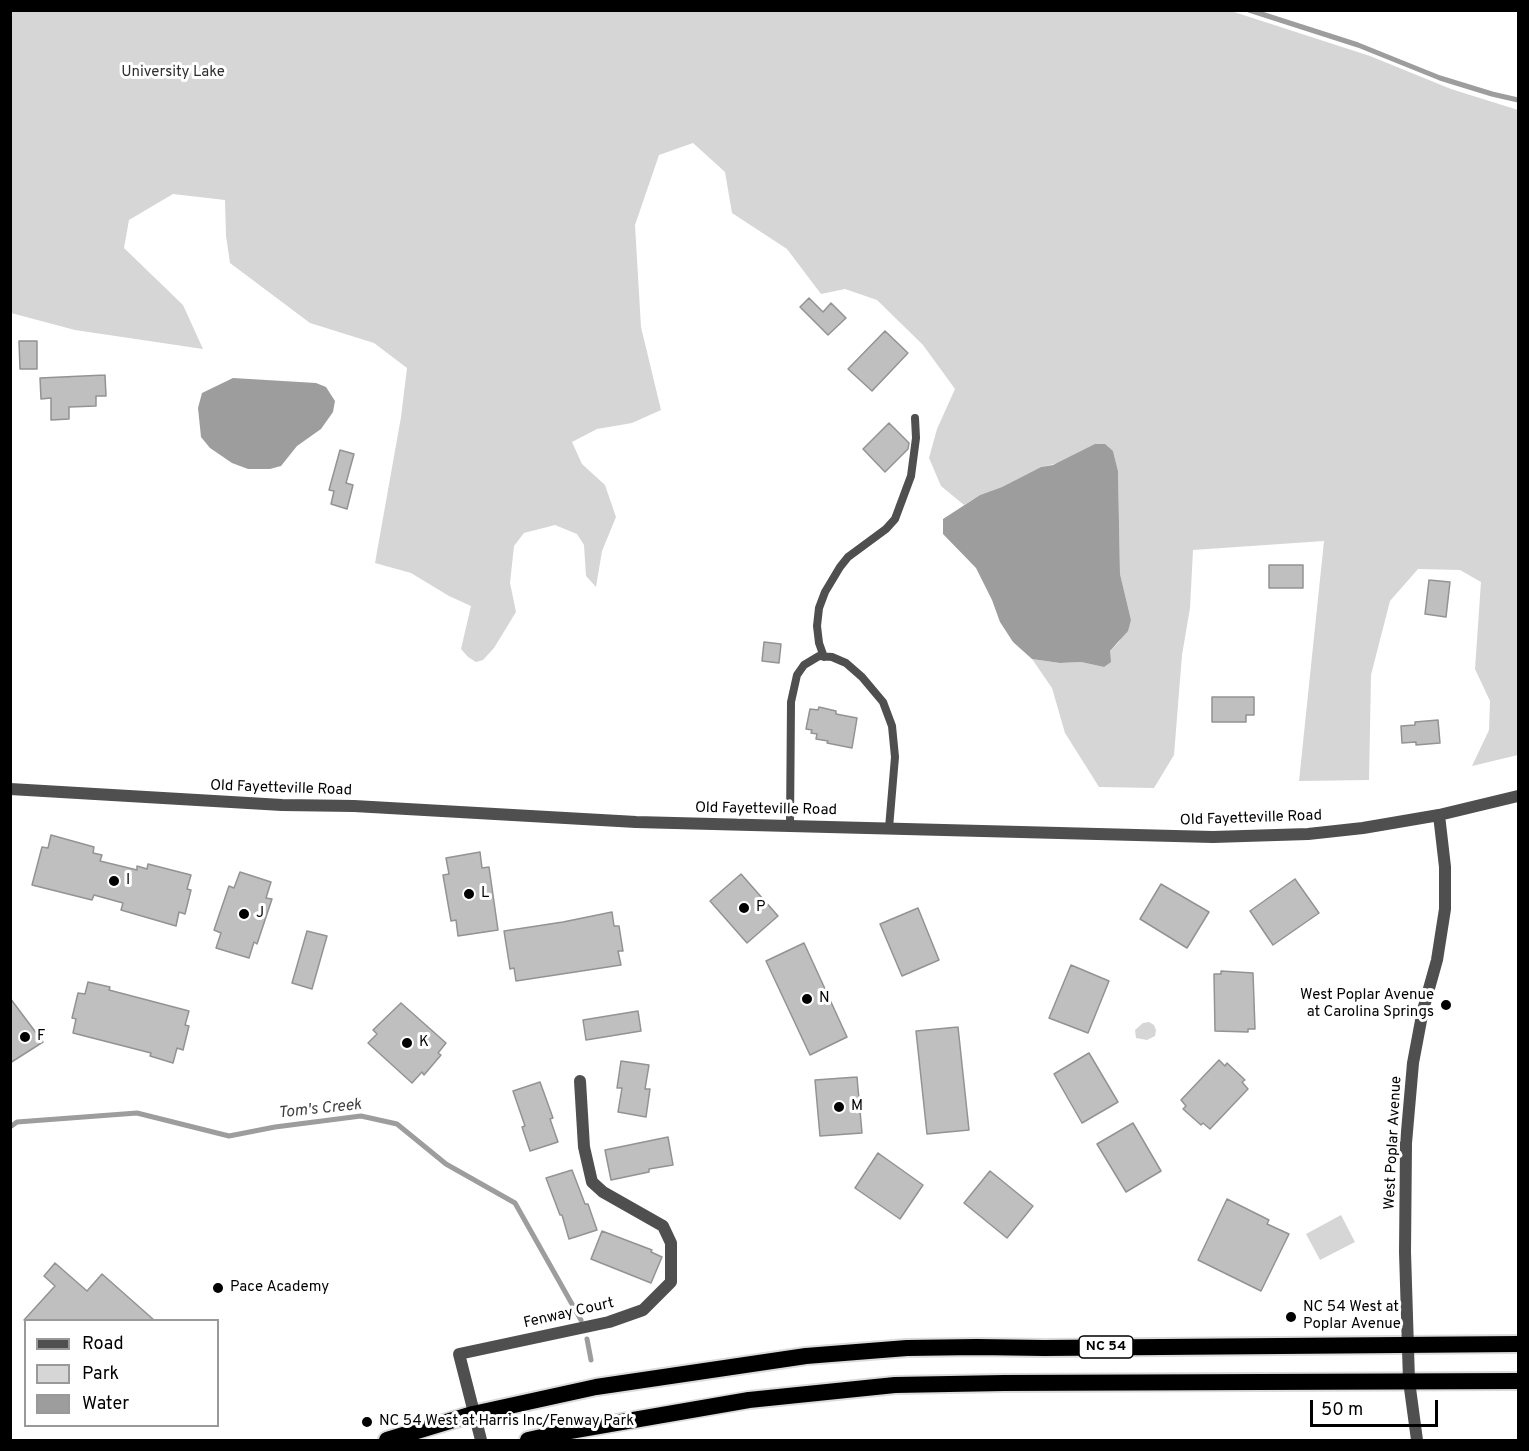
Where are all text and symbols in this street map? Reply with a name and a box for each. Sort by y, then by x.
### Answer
park label: University Lake [121,64,225,82]
street label: Old Fayetteville Road [210,778,352,800]
street label: Old Fayetteville Road [695,800,837,820]
street label: Old Fayetteville Road [1180,808,1322,830]
place label: I [126,872,130,890]
marker: I [107,874,121,888]
place label: L [481,885,489,903]
marker: L [462,887,476,901]
place label: P [756,899,765,917]
marker: P [737,901,751,915]
place label: J [256,905,264,923]
marker: J [237,907,251,921]
place label: West Poplar Avenue at Carolina Springs [1300,987,1434,1022]
place label: N [819,990,830,1008]
marker: N [800,992,814,1006]
marker: West Poplar Avenue at Carolina Springs [1439,998,1453,1012]
place label: F [37,1028,45,1046]
marker: F [18,1030,32,1044]
place label: K [419,1034,429,1052]
marker: K [400,1036,414,1050]
street label: West Poplar Avenue [1382,1076,1406,1210]
water label: Tom's Creek [277,1096,363,1124]
place label: M [851,1098,863,1116]
marker: M [832,1100,846,1114]
place label: Pace Academy [230,1279,329,1297]
marker: Pace Academy [211,1281,225,1295]
street label: Fenway Court [522,1295,616,1333]
place label: NC 54 West at Poplar Avenue [1303,1299,1401,1334]
marker: NC 54 West at Poplar Avenue [1284,1310,1298,1324]
legend [24,1319,219,1427]
text: Road [82,1333,124,1356]
road number: NC 54 [1079,1336,1133,1358]
text: Park [82,1363,119,1386]
scale bar [1313,1388,1440,1426]
text: Water [82,1393,129,1416]
text: 50 m [1321,1399,1363,1422]
place label: NC 54 West at Harris Inc/Fenway Park [379,1413,634,1431]
marker: NC 54 West at Harris Inc/Fenway Park [360,1415,374,1429]

